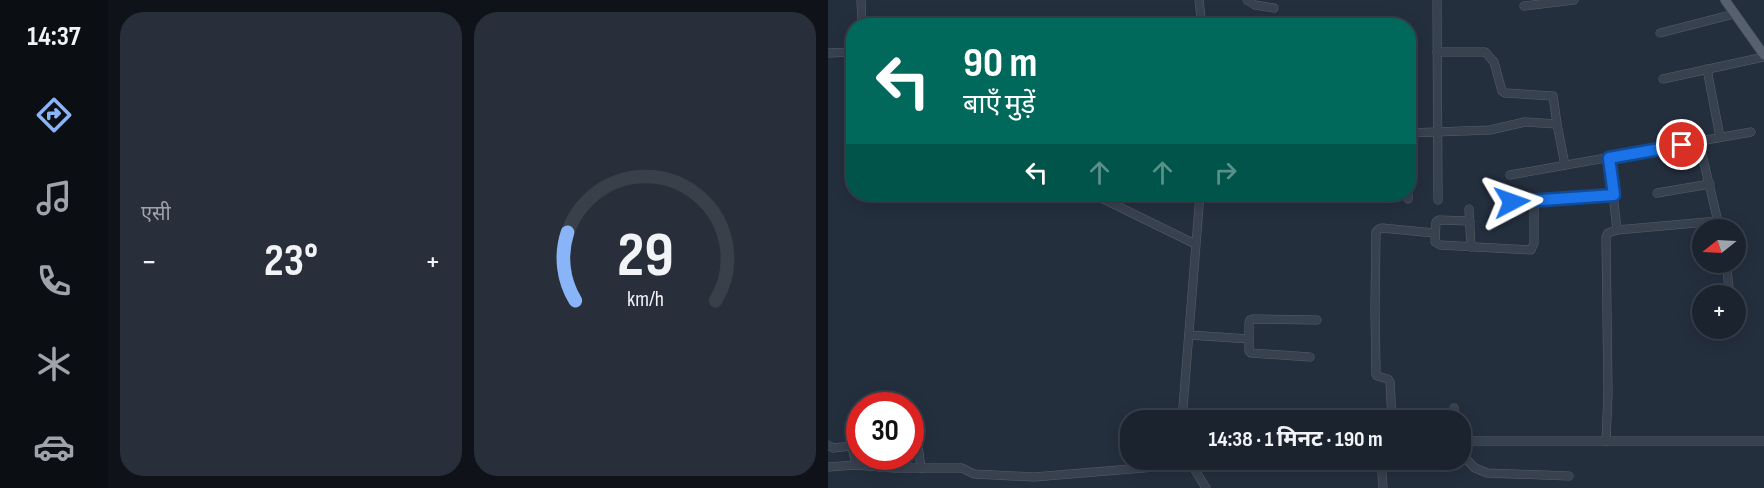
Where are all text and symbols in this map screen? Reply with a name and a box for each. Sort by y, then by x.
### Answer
text: 14:37 [27,21,81,53]
text: 90 m [963,38,1037,89]
icon: left [864,42,942,120]
text: बाएँ मुड़ें [963,89,1035,121]
icon: directions [33,94,75,136]
pin [1656,119,1707,170]
icon: arrive [1665,128,1698,161]
icon: left [1020,156,1053,189]
icon: ahead [1083,156,1116,189]
icon: ahead [1146,156,1179,189]
icon: right [1209,156,1242,189]
position arrow [1480,170,1544,234]
icon: music [33,177,75,219]
text: एसी [141,202,171,226]
text: 29 [617,219,673,294]
north arrow [1692,219,1746,273]
map controls [1692,219,1746,339]
text: 23° [264,234,318,289]
text: − [141,242,157,282]
text: + [425,242,441,282]
icon: phone [33,260,75,302]
button: + [1692,285,1746,339]
text: km/h [626,287,664,312]
icon: climate [33,343,75,385]
speed limit sign: 30 [846,392,924,470]
icon: car [33,426,75,468]
text: 14:38 · 1 मिनट · 190 m [1208,426,1383,453]

